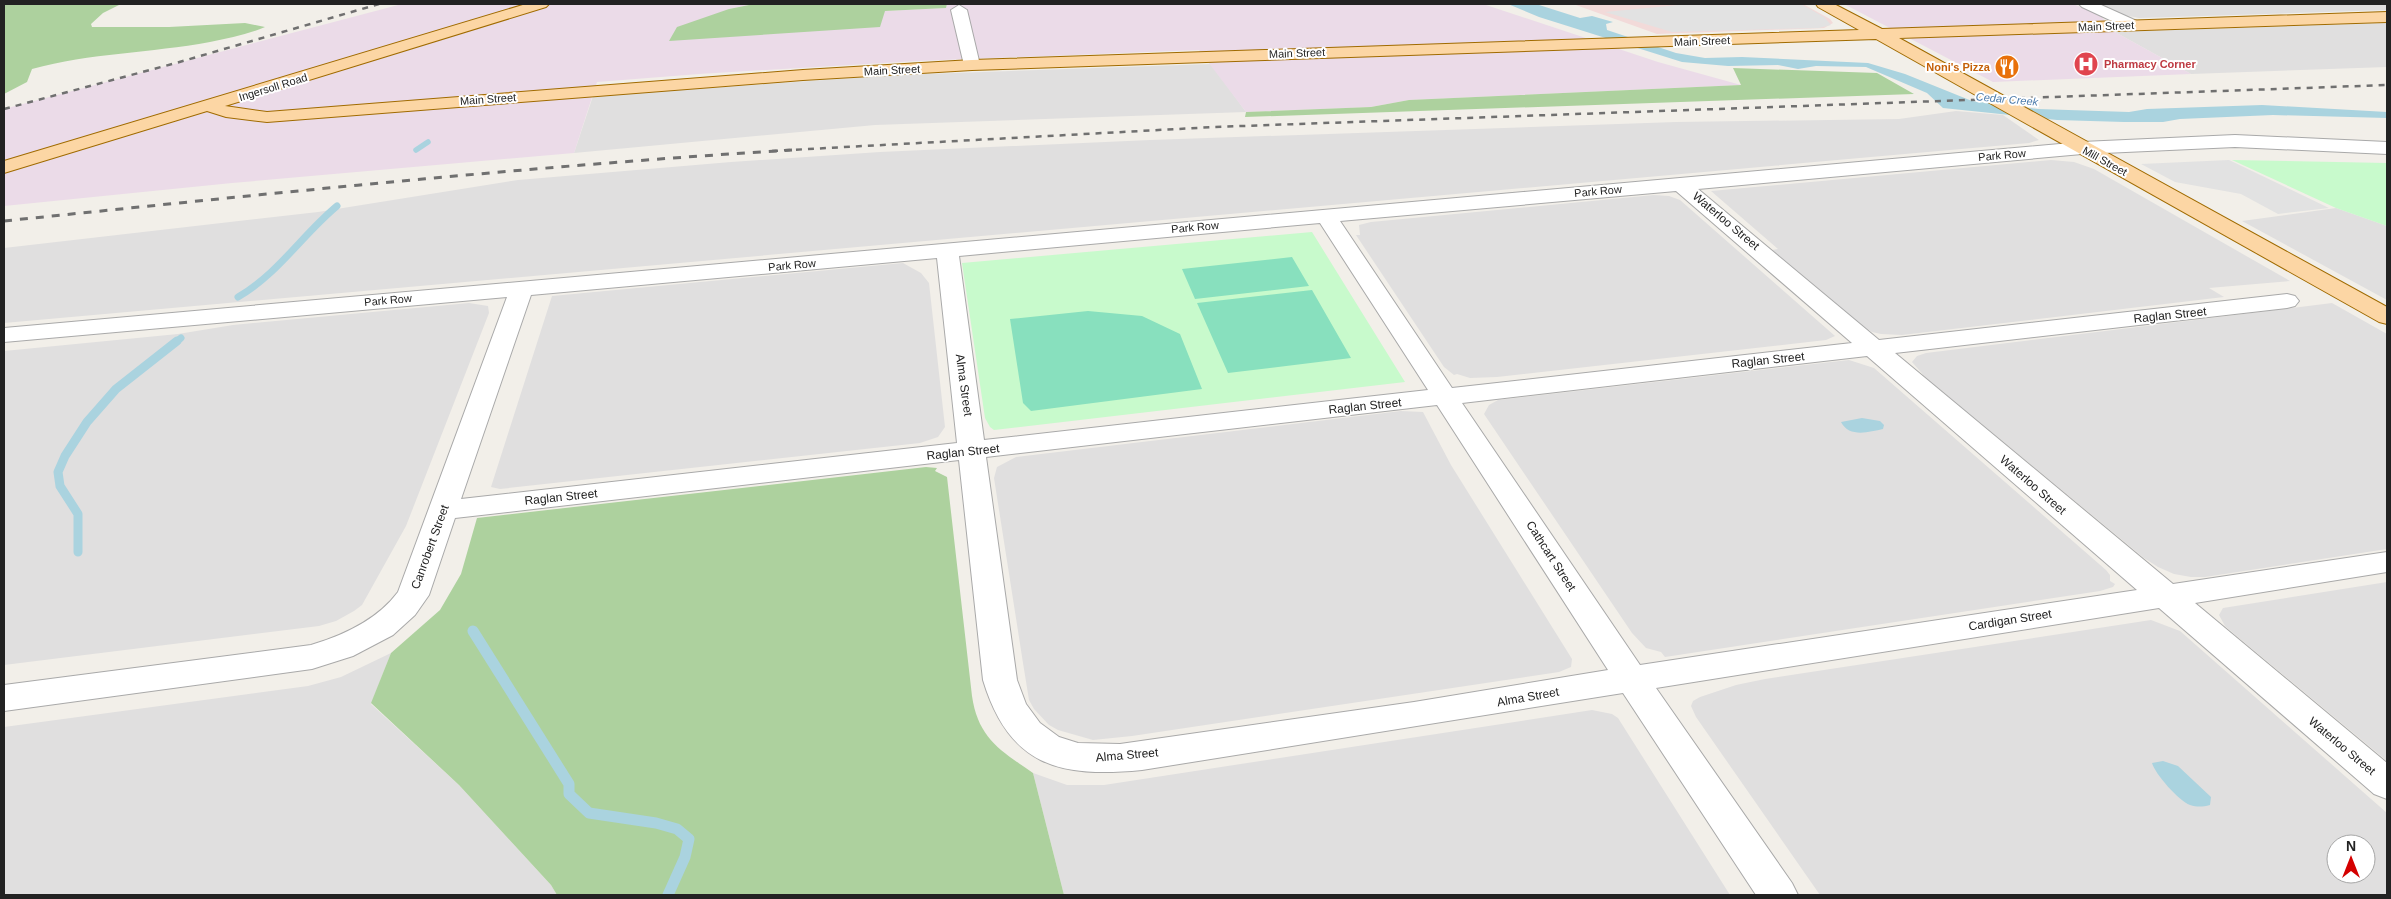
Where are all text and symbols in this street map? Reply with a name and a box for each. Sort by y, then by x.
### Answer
street label: Main Street [2078,19,2134,33]
street label: Main Street [1674,34,1730,48]
street label: Main Street [1269,46,1325,60]
hospital icon: Pharmacy Corner [2073,51,2099,77]
restaurant icon: Noni's Pizza [1994,54,2020,80]
place label: Pharmacy Corner [2104,58,2196,70]
place label: Noni's Pizza [1926,61,1991,73]
street label: Main Street [864,63,920,77]
street label: Ingersoll Road [237,71,309,103]
water label: Cedar Creek [1975,90,2039,108]
street label: Main Street [460,91,516,107]
street label: Mill Street [2081,144,2129,178]
street label: Park Row [1978,147,2026,163]
street label: Park Row [1574,183,1622,199]
street label: Waterloo Street [1690,189,1763,253]
street label: Park Row [1171,219,1219,235]
street label: Park Row [768,257,816,273]
street label: Park Row [364,292,412,308]
street label: Raglan Street [2133,304,2208,326]
street label: Raglan Street [1731,349,1806,371]
street label: Alma Street [953,353,975,418]
street label: Raglan Street [1328,395,1403,417]
street label: Raglan Street [926,441,1001,463]
street label: Waterloo Street [1997,453,2069,518]
street label: Raglan Street [524,486,599,508]
street label: Canrobert Street [408,502,452,591]
street label: Cathcart Street [1523,518,1579,594]
street label: Cardigan Street [1967,606,2053,633]
street label: Alma Street [1496,685,1561,709]
street label: Waterloo Street [2306,714,2379,778]
street label: Alma Street [1095,745,1159,765]
north arrow [2326,834,2376,884]
text: N [2346,838,2356,854]

